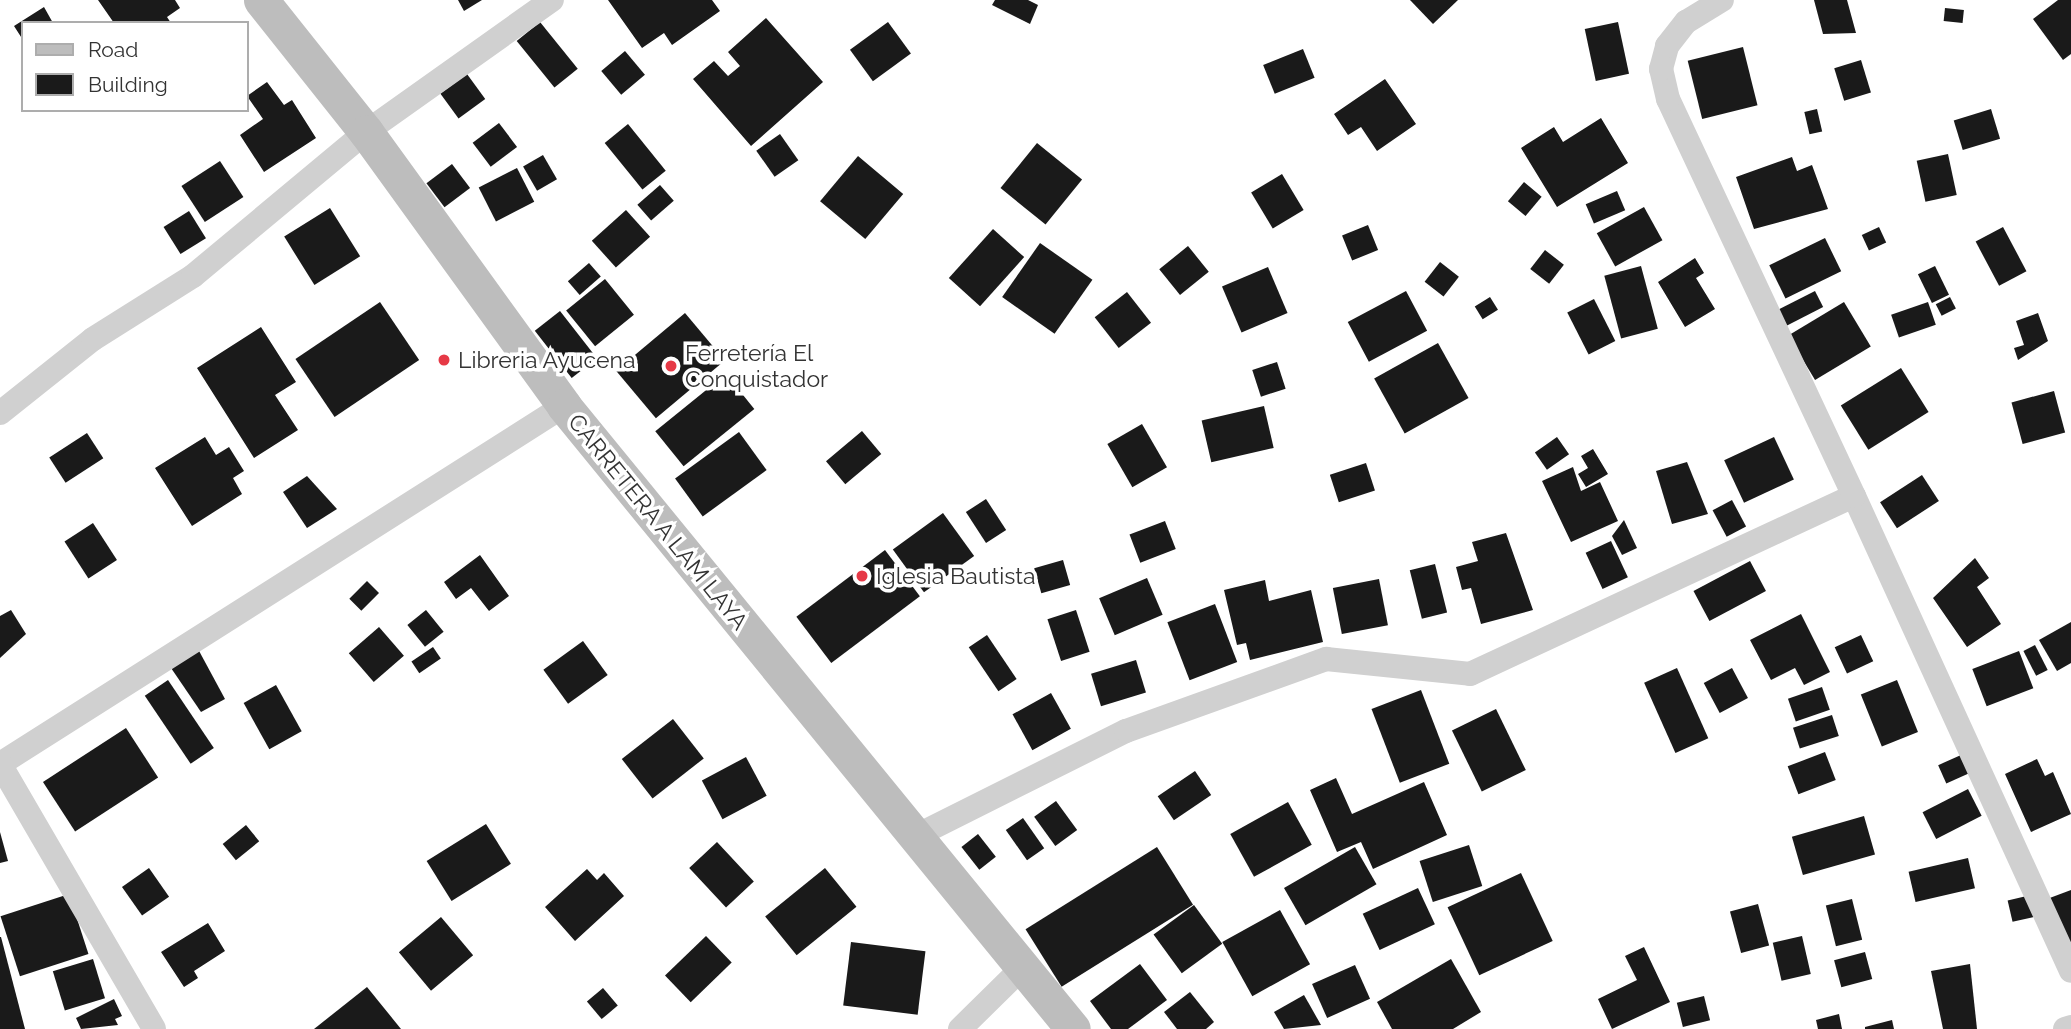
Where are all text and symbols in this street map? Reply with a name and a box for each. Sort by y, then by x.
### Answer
legend [21,21,248,112]
text: Road [88,37,138,62]
text: Building [88,72,168,97]
place label: Ferretería El Conquistador [685,339,828,393]
place label: Libreria Ayucena [458,346,636,374]
marker: Libreria Ayucena [436,352,452,368]
marker: Ferretería El Conquistador [663,358,679,374]
street label: CARRETERA A LAM LAYA [562,408,754,636]
place label: Iglesia Bautista [876,562,1036,590]
marker: Iglesia Bautista [854,568,870,584]

